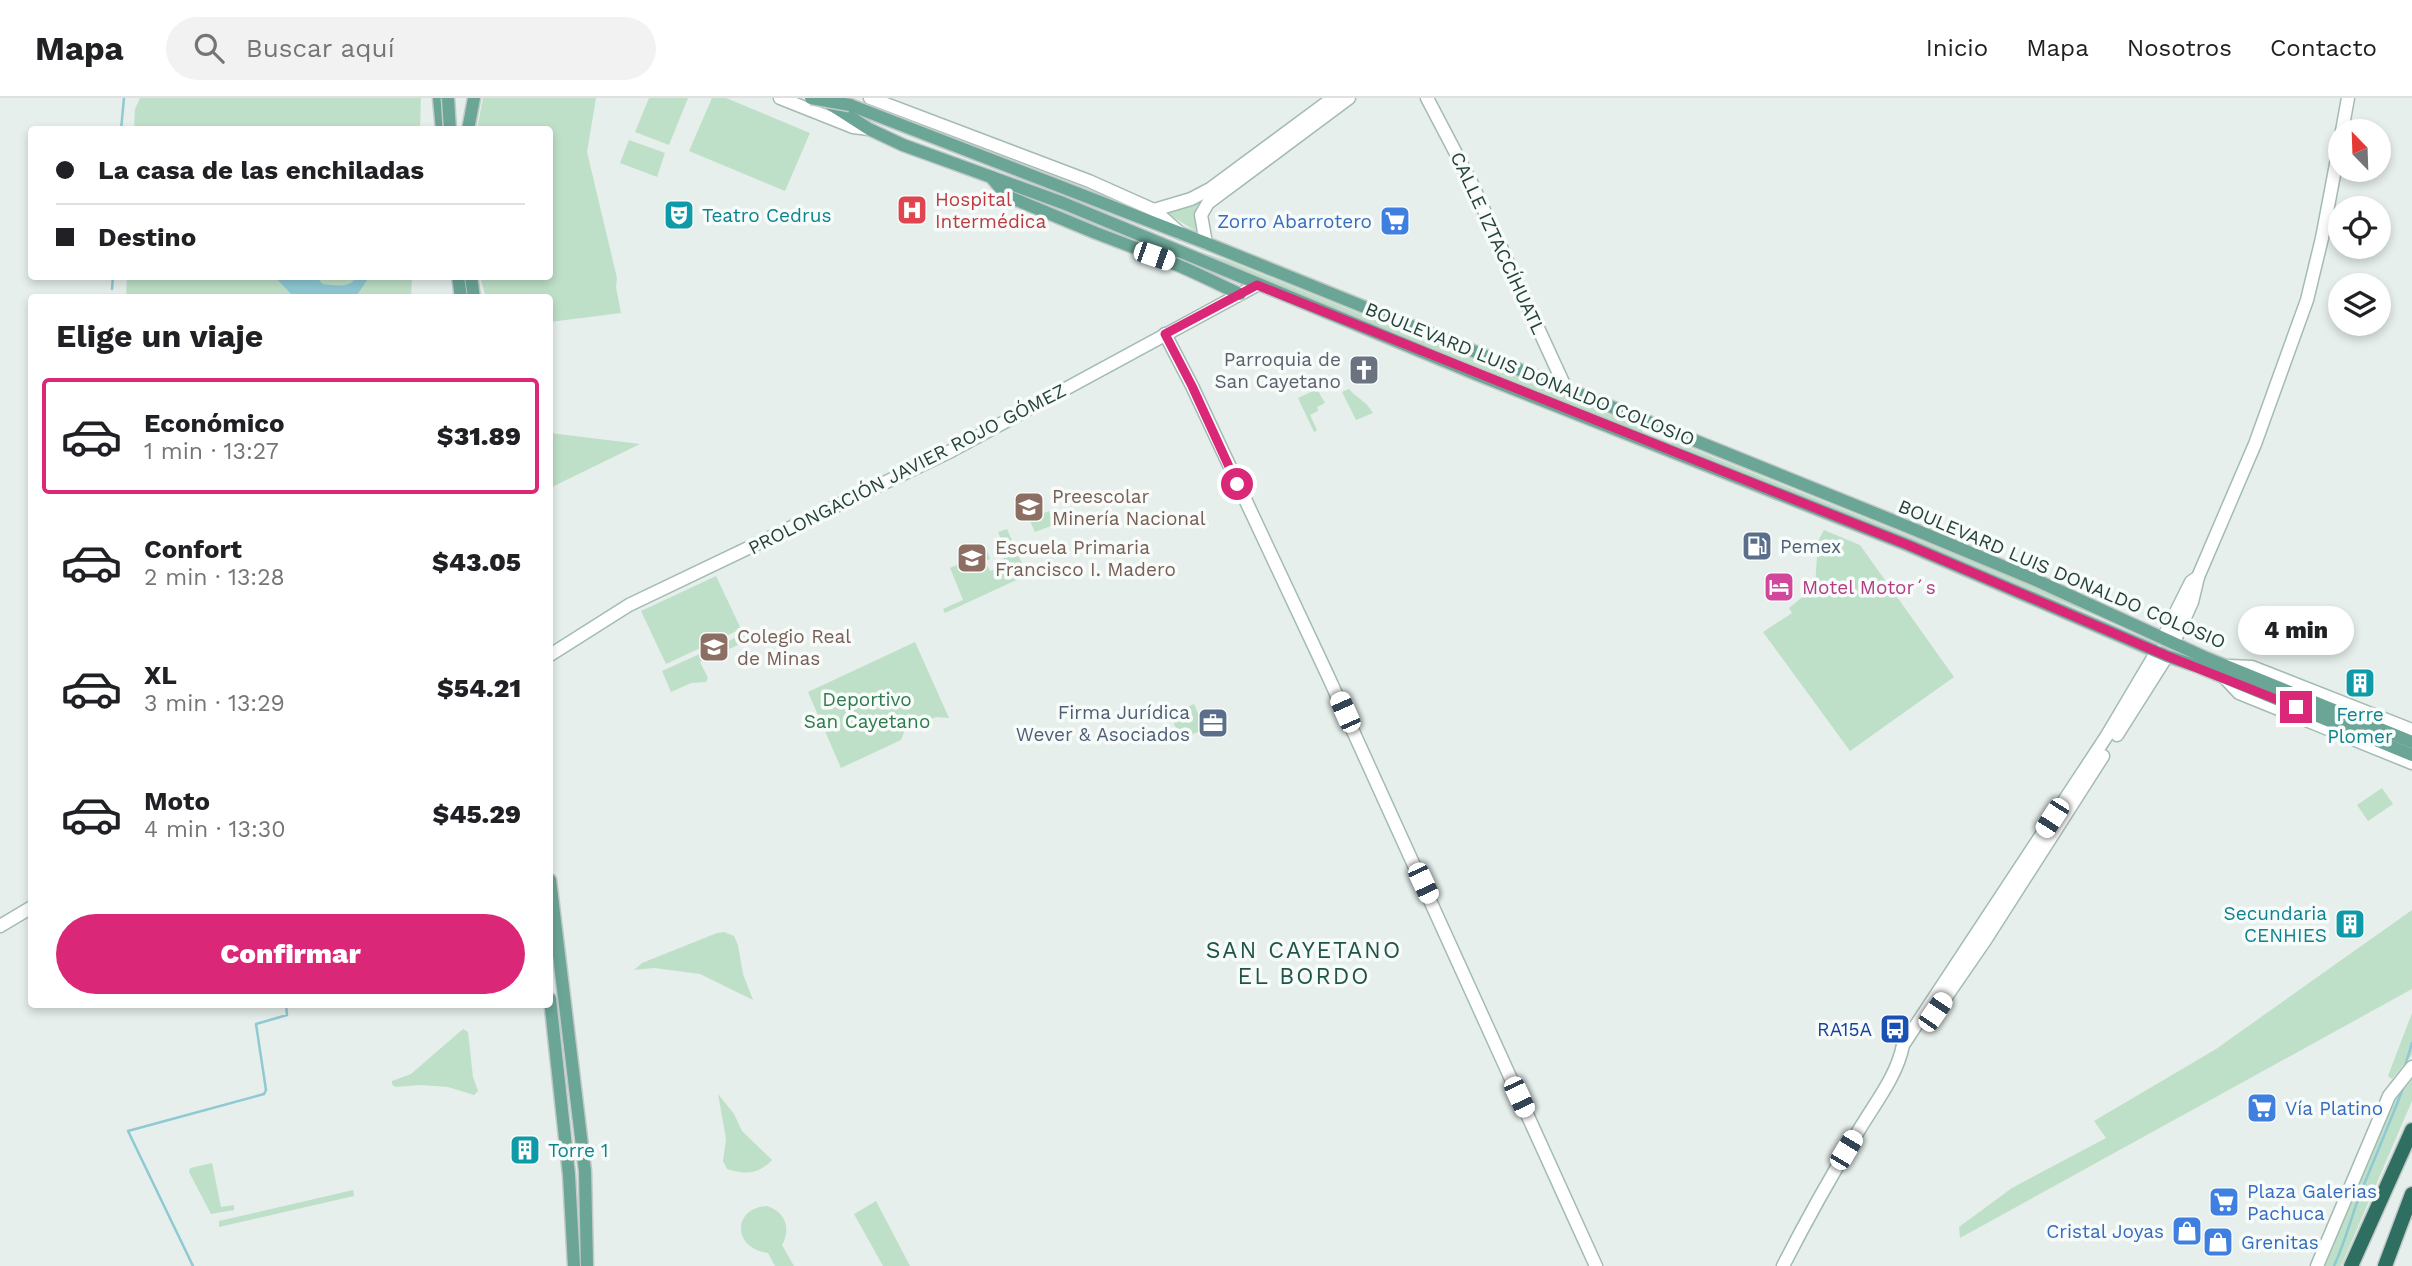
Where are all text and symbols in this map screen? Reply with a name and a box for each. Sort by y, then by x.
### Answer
search box [166,17,656,80]
text: Mapa [35,29,124,68]
icon: search [190,29,228,67]
text: Buscar aquí [246,33,395,63]
text: Inicio [1926,34,1988,62]
text: Mapa [2026,34,2089,62]
text: Nosotros [2127,34,2232,62]
text: Contacto [2270,34,2377,62]
north arrow [2328,119,2390,182]
map controls [2328,119,2391,336]
street label: CALLE IZTACCÍHUATL [1446,148,1550,338]
text: La casa de las enchiladas [98,155,424,185]
place label: Hospital Intermédica [935,188,1047,233]
hospital icon: Hospital Intermédica [895,193,929,227]
button: locate [2328,196,2391,259]
theatre icon: Teatro Cedrus [662,198,696,232]
place label: Teatro Cedrus [702,204,831,227]
supermarket icon: Zorro Abarrotero [1378,204,1412,238]
place label: Zorro Abarrotero [1217,210,1372,233]
text: Destino [98,222,196,252]
car [1131,239,1178,273]
button: layers [2328,273,2391,336]
street label: BOULEVARD LUIS DONALDO COLOSIO [1362,297,1698,451]
text: Elige un viaje [56,317,263,355]
place label: Parroquia de San Cayetano [1214,348,1341,393]
church icon: Parroquia de San Cayetano [1347,353,1381,387]
street label: PROLONGACIÓN JAVIER ROJO GÓMEZ [744,379,1070,559]
icon: car [60,405,123,468]
text: Económico [144,408,285,438]
text: $31.89 [437,421,521,451]
text: 1 min · 13:27 [144,438,279,465]
route start [1221,468,1253,500]
place label: Preescolar Minería Nacional [1052,485,1206,530]
school or university icon: Preescolar Minería Nacional [1012,490,1046,524]
street label: BOULEVARD LUIS DONALDO COLOSIO [1895,494,2229,654]
fuel station icon: Pemex [1740,529,1774,563]
icon: car [60,531,123,594]
text: Confort [144,534,242,564]
place label: Pemex [1780,535,1841,558]
place label: Escuela Primaria Francisco I. Madero [995,536,1176,581]
school or university icon: Escuela Primaria Francisco I. Madero [955,541,989,575]
text: $43.05 [432,547,521,577]
text: 2 min · 13:28 [144,564,285,591]
hotel icon: Motel Motor´s [1762,570,1796,604]
place label: Motel Motor´s [1802,576,1936,599]
callout: 4 min [2238,606,2354,654]
text: 4 min [2264,617,2328,644]
place label: Colegio Real de Minas [737,625,851,670]
school or university icon: Colegio Real de Minas [697,630,731,664]
icon: car [60,657,123,720]
text: XL [144,660,177,690]
building icon: Ferre Plomer [2343,666,2377,700]
text: $54.21 [437,673,521,703]
park label: Deportivo San Cayetano [804,688,930,733]
car [1327,689,1364,735]
text: 3 min · 13:29 [144,690,285,717]
route end [2280,691,2312,723]
place label: Firma Jurídica Wever & Asociados [1016,701,1190,746]
place label: Ferre Plomer [2327,703,2393,748]
office icon: Firma Jurídica Wever & Asociados [1196,706,1230,740]
icon: car [60,783,123,846]
text: Moto [144,786,210,816]
car [2032,795,2073,841]
text: $45.29 [432,799,521,829]
text: 4 min · 13:30 [144,816,286,843]
car [1405,860,1442,906]
place label: Secundaria CENHIES [2224,902,2327,947]
building icon: Secundaria CENHIES [2333,907,2367,941]
button: Confirmar [56,914,525,994]
district label: SAN CAYETANO EL BORDO [1206,937,1402,990]
car [1915,989,1956,1035]
bus stop icon: RA15A [1878,1012,1912,1046]
place label: RA15A [1817,1018,1872,1041]
car [1501,1074,1538,1120]
supermarket icon: Vía Platino [2245,1091,2279,1125]
place label: Vía Platino [2285,1097,2383,1120]
car [1827,1127,1866,1173]
building icon: Torre 1 [508,1133,542,1167]
place label: Torre 1 [548,1139,608,1162]
place label: Plaza Galerias Pachuca [2247,1180,2377,1225]
supermarket icon: Plaza Galerias Pachuca [2207,1185,2241,1219]
shop icon: Cristal Joyas [2170,1214,2204,1248]
place label: Cristal Joyas [2046,1220,2164,1243]
shop icon: Grenitas [2201,1225,2235,1259]
place label: Grenitas [2241,1231,2319,1254]

